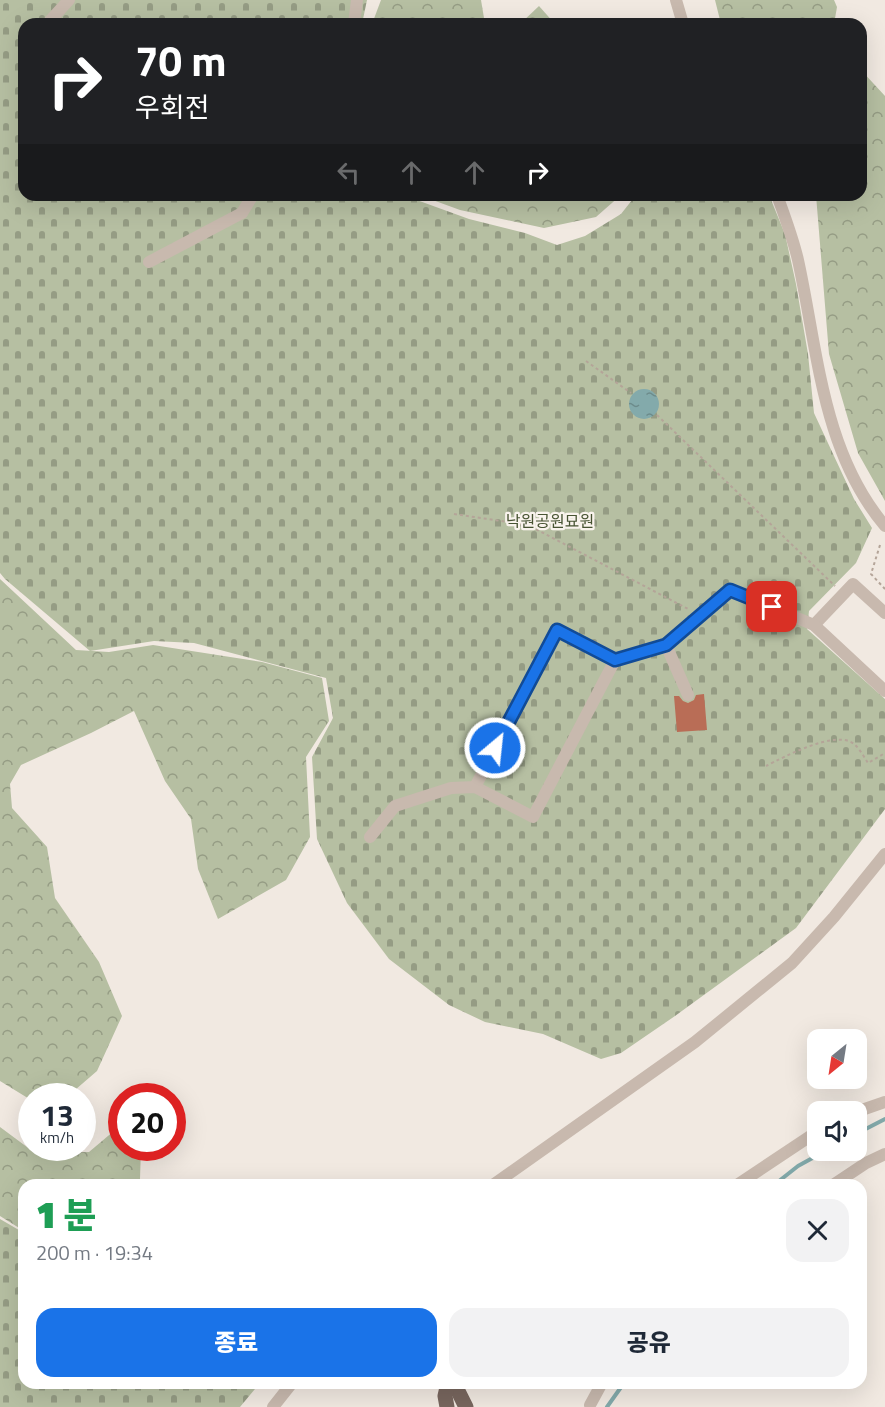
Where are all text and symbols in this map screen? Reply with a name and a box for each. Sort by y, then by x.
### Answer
text: 70 m [135,28,227,92]
icon: right [36,42,114,120]
text: 우회전 [135,86,210,127]
icon: left [332,156,365,189]
icon: ahead [395,156,428,189]
icon: ahead [458,156,491,189]
icon: right [521,156,554,189]
park label: 낙원공원묘원 [506,509,594,533]
pin [746,581,797,632]
icon: arrive [755,590,788,623]
position arrow [463,716,527,780]
north arrow [807,1029,867,1089]
map controls [807,1029,867,1161]
speed limit sign: 20 [108,1083,186,1161]
text: 13 [40,1092,74,1138]
button: sound [807,1101,867,1161]
text: km/h [40,1126,74,1149]
text: 1 분 [36,1187,97,1242]
button: close [786,1199,849,1262]
text: 200 m · 19:34 [36,1237,153,1268]
button: 종료 [36,1308,437,1377]
button: 공유 [449,1308,849,1377]

